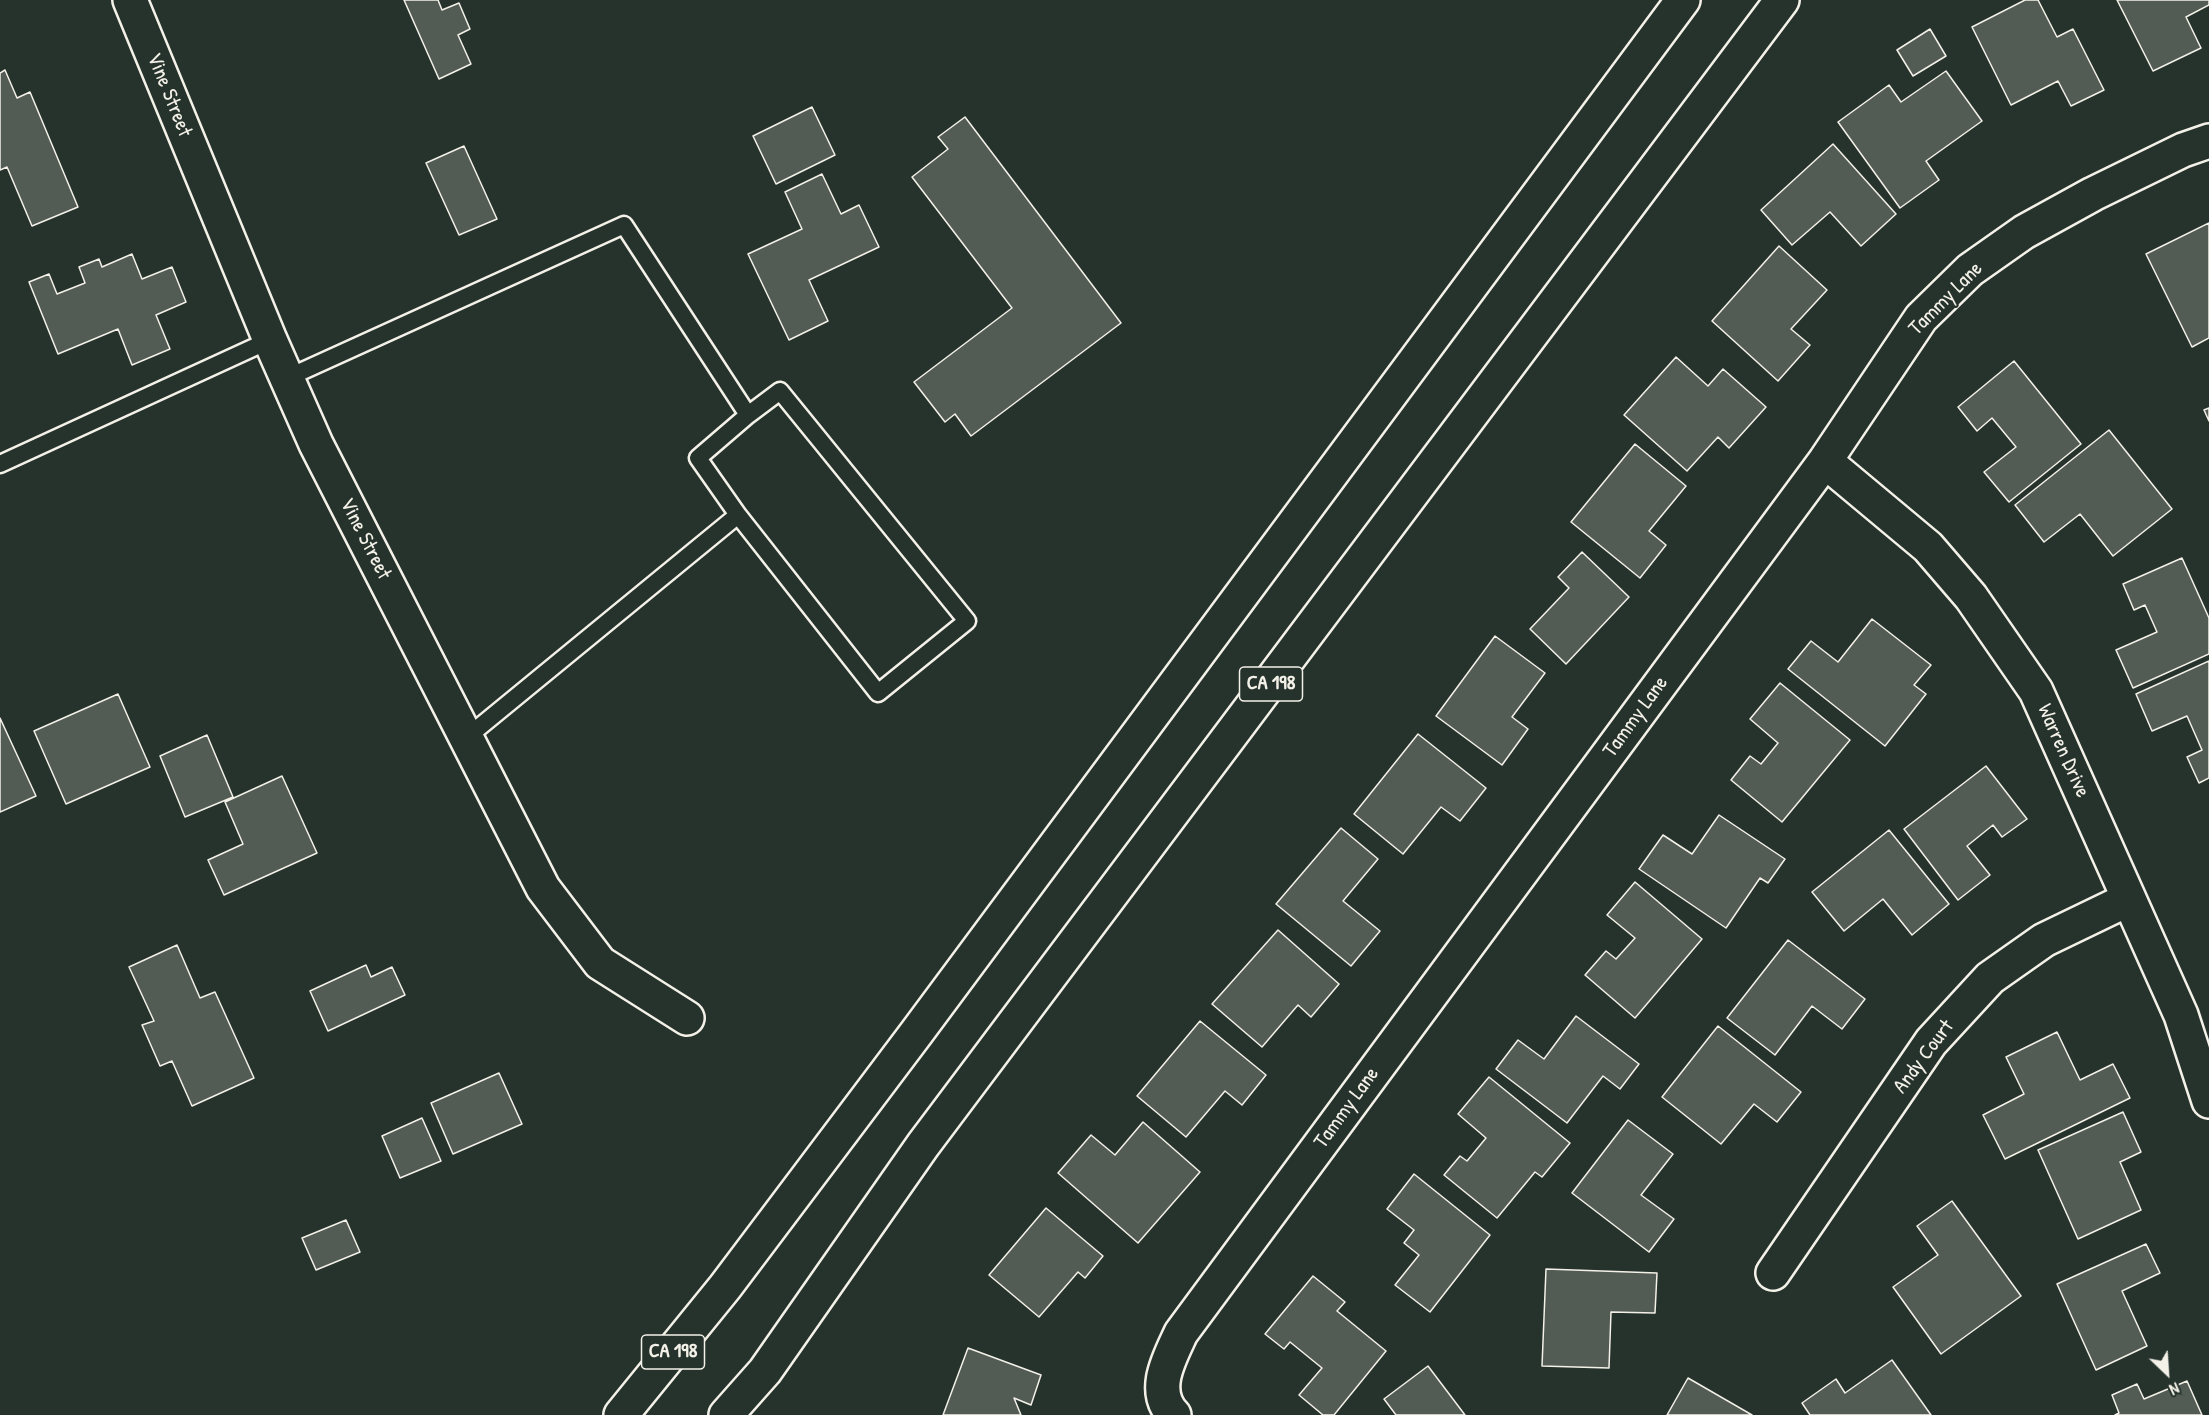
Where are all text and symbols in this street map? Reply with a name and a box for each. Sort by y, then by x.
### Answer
street label: Vine Street [141,49,197,141]
street label: Tammy Lane [1904,257,1988,341]
street label: Vine Street [334,494,396,584]
road number: CA 198 [1240,667,1302,701]
street label: Tammy Lane [1598,671,1674,763]
street label: Warren Drive [2031,700,2095,802]
street label: Andy Court [1888,1015,1960,1099]
street label: Tammy Lane [1309,1062,1385,1154]
road number: CA 198 [642,1335,704,1369]
north arrow [2137,1343,2197,1403]
text: N [2166,1378,2183,1401]

